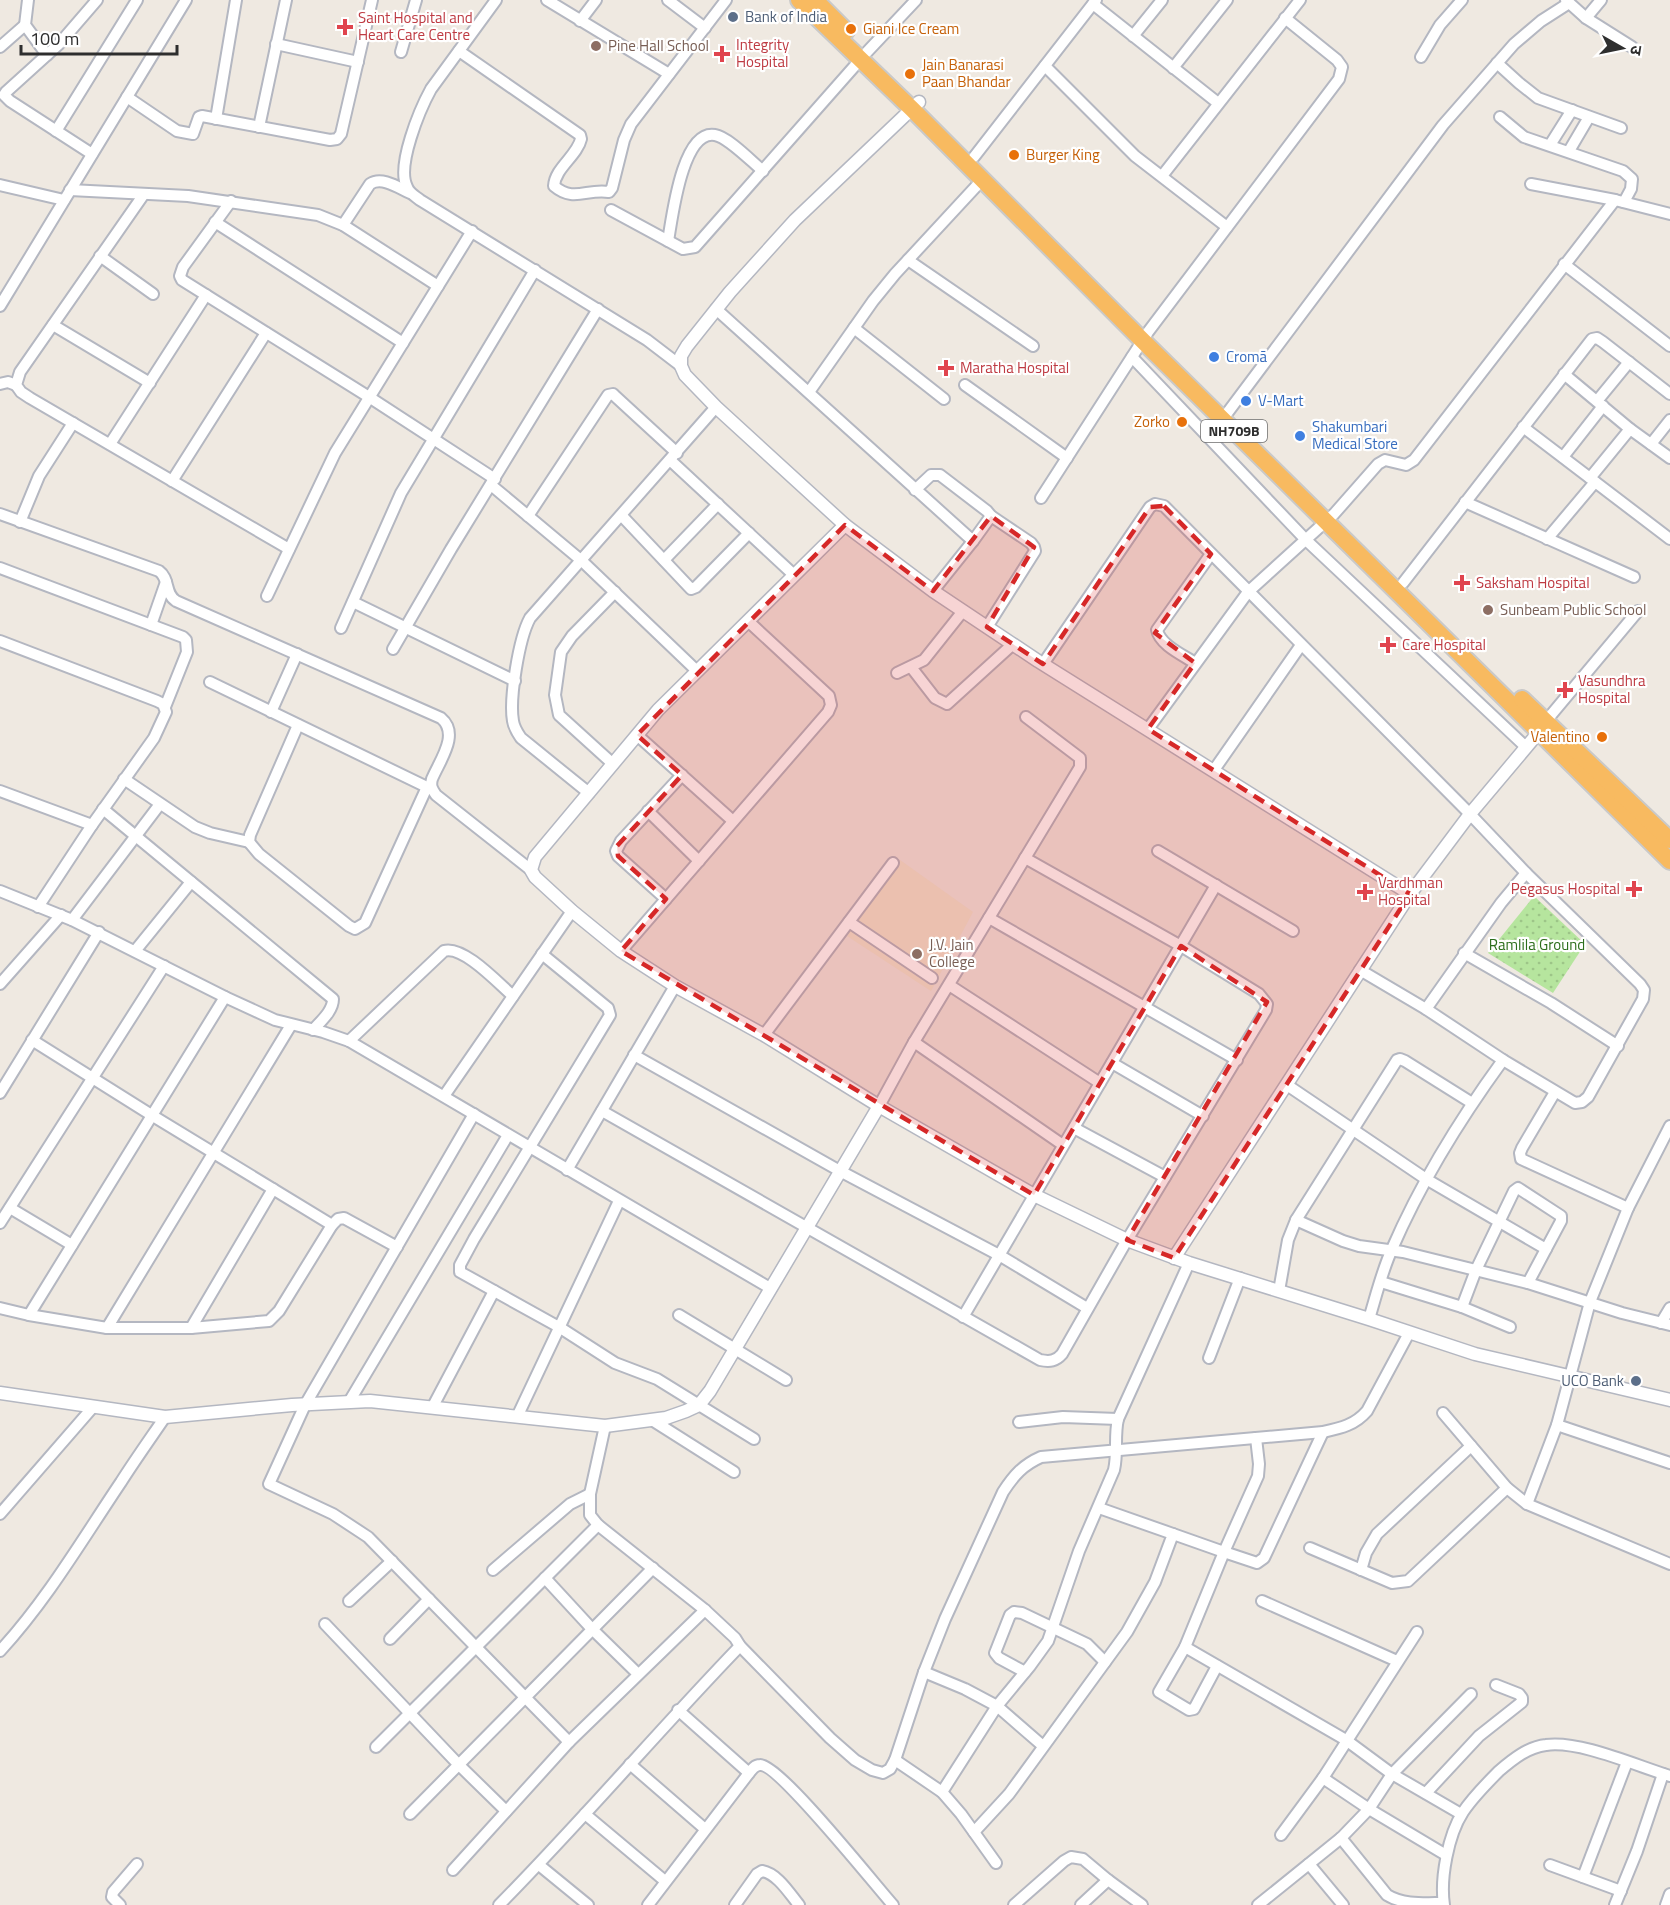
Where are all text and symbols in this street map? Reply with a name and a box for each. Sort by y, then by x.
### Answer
place label: Bank of India [745,5,827,28]
place label: Saint Hospital and Heart Care Centre [358,6,473,46]
marker: Bank of India [726,10,740,24]
place label: Giani Ice Cream [863,17,959,40]
scale bar [21,18,177,56]
marker: Saint Hospital and Heart Care Centre [336,18,354,36]
north arrow [1592,18,1652,78]
marker: Giani Ice Cream [844,22,858,36]
text: 100 m [30,25,79,52]
place label: Integrity Hospital [736,33,789,73]
place label: Pine Hall School [608,34,709,57]
marker: Pine Hall School [589,39,603,53]
text: उ [1624,44,1649,57]
marker: Integrity Hospital [713,45,731,63]
place label: Jain Banarasi Paan Bhandar [922,53,1011,93]
marker: Jain Banarasi Paan Bhandar [903,67,917,81]
place label: Burger King [1026,143,1100,166]
marker: Burger King [1007,148,1021,162]
place label: Cromā [1226,345,1268,368]
marker: Cromā [1207,350,1221,364]
place label: Maratha Hospital [960,356,1069,379]
marker: Maratha Hospital [937,359,955,377]
place label: V-Mart [1258,389,1304,412]
marker: V-Mart [1239,394,1253,408]
place label: Zorko [1134,410,1170,433]
marker: Zorko [1175,415,1189,429]
place label: Shakumbari Medical Store [1312,415,1398,455]
road number: NH709B [1201,420,1267,442]
marker: Shakumbari Medical Store [1293,429,1307,443]
place label: Saksham Hospital [1476,571,1590,594]
marker: Saksham Hospital [1453,574,1471,592]
place label: Sunbeam Public School [1500,598,1646,621]
marker: Sunbeam Public School [1481,603,1495,617]
place label: Care Hospital [1402,633,1486,656]
marker: Care Hospital [1379,636,1397,654]
place label: Vasundhra Hospital [1578,669,1646,709]
marker: Vasundhra Hospital [1556,681,1574,699]
place label: Valentino [1531,725,1590,748]
marker: Valentino [1595,730,1609,744]
place label: Vardhman Hospital [1378,871,1443,911]
place label: Pegasus Hospital [1511,877,1620,900]
marker: Pegasus Hospital [1625,880,1643,898]
marker: Vardhman Hospital [1356,883,1374,901]
place label: J.V. Jain College [929,933,975,973]
park label: Ramlila Ground [1489,933,1585,956]
marker: J.V. Jain College [910,947,924,961]
place label: UCO Bank [1561,1369,1624,1392]
marker: UCO Bank [1629,1374,1643,1388]

